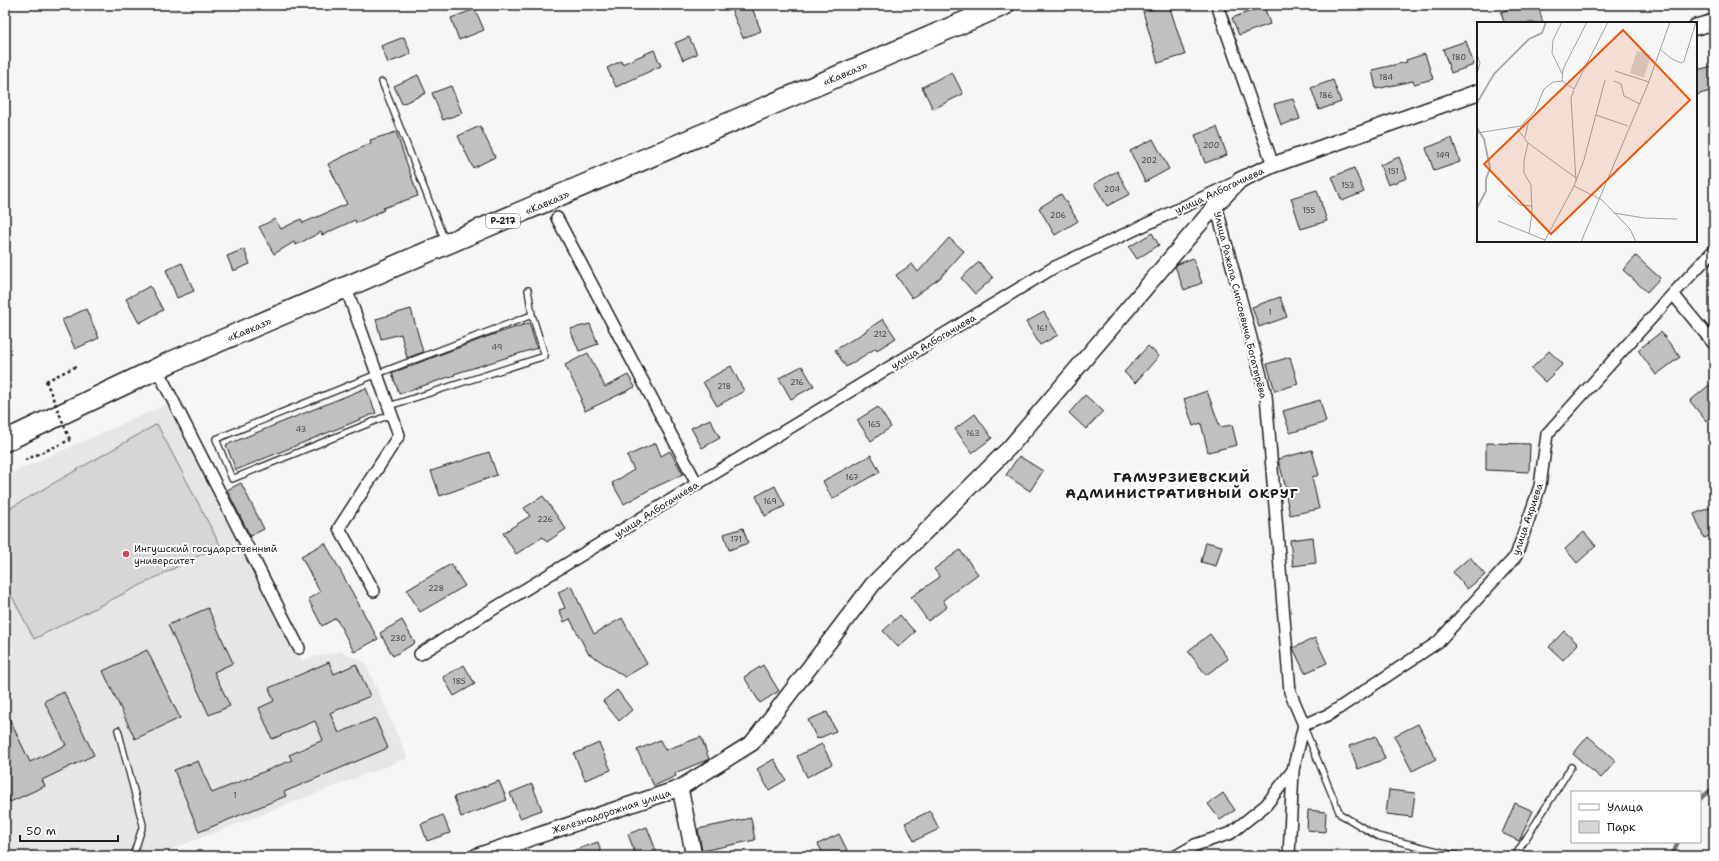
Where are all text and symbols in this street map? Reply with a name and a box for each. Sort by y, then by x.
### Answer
inset map [1477,22,1697,242]
house number: 180 [1452,52,1466,63]
street label: «Кавказ» [821,58,869,89]
house number: 184 [1379,72,1393,83]
house number: 186 [1319,90,1333,101]
house number: 200 [1203,140,1219,151]
house number: 149 [1436,150,1450,161]
house number: 202 [1141,155,1157,166]
street label: улица Албогачиева [1173,164,1267,217]
house number: 151 [1387,166,1399,177]
house number: 153 [1341,180,1355,191]
house number: 204 [1104,184,1121,195]
street label: «Кавказ» [523,187,571,218]
house number: 155 [1303,205,1315,216]
house number: 206 [1050,210,1067,221]
street label: Улица Ражапа Сипсоевича Богатырёва [1211,210,1270,401]
road number: Р-217 [486,214,520,228]
house number: 1 [1268,307,1272,318]
street label: улица Албогачиева [888,310,979,372]
street label: «Кавказ» [225,314,273,345]
house number: 161 [1036,323,1048,334]
house number: 212 [873,329,887,340]
house number: 49 [492,342,502,353]
house number: 216 [790,377,804,388]
house number: 218 [717,381,731,392]
house number: 165 [867,419,881,430]
house number: 43 [296,424,306,435]
house number: 163 [966,428,980,439]
district label: ГАМУРЗИЕВСКИЙ АДМИНИСТРАТИВНЫЙ ОКРУГ [1065,468,1299,502]
house number: 167 [845,472,859,483]
street label: улица Албогачиева [612,478,701,541]
street label: улица Ахриева [1509,481,1546,557]
house number: 169 [763,496,777,507]
house number: 226 [537,514,553,525]
house number: 171 [730,534,742,545]
place label: Ингушский государственный университет [134,542,278,567]
marker: Ингушский государственный университет [121,549,131,559]
house number: 228 [428,583,444,594]
house number: 230 [390,633,406,644]
house number: 185 [452,676,466,687]
street label: Железнодорожная улица [550,786,673,837]
house number: 1 [233,790,237,801]
legend [1571,791,1701,843]
text: Улица [1607,799,1644,815]
scale bar [20,817,118,843]
text: Парк [1607,819,1636,835]
text: 50 m [26,823,56,839]

